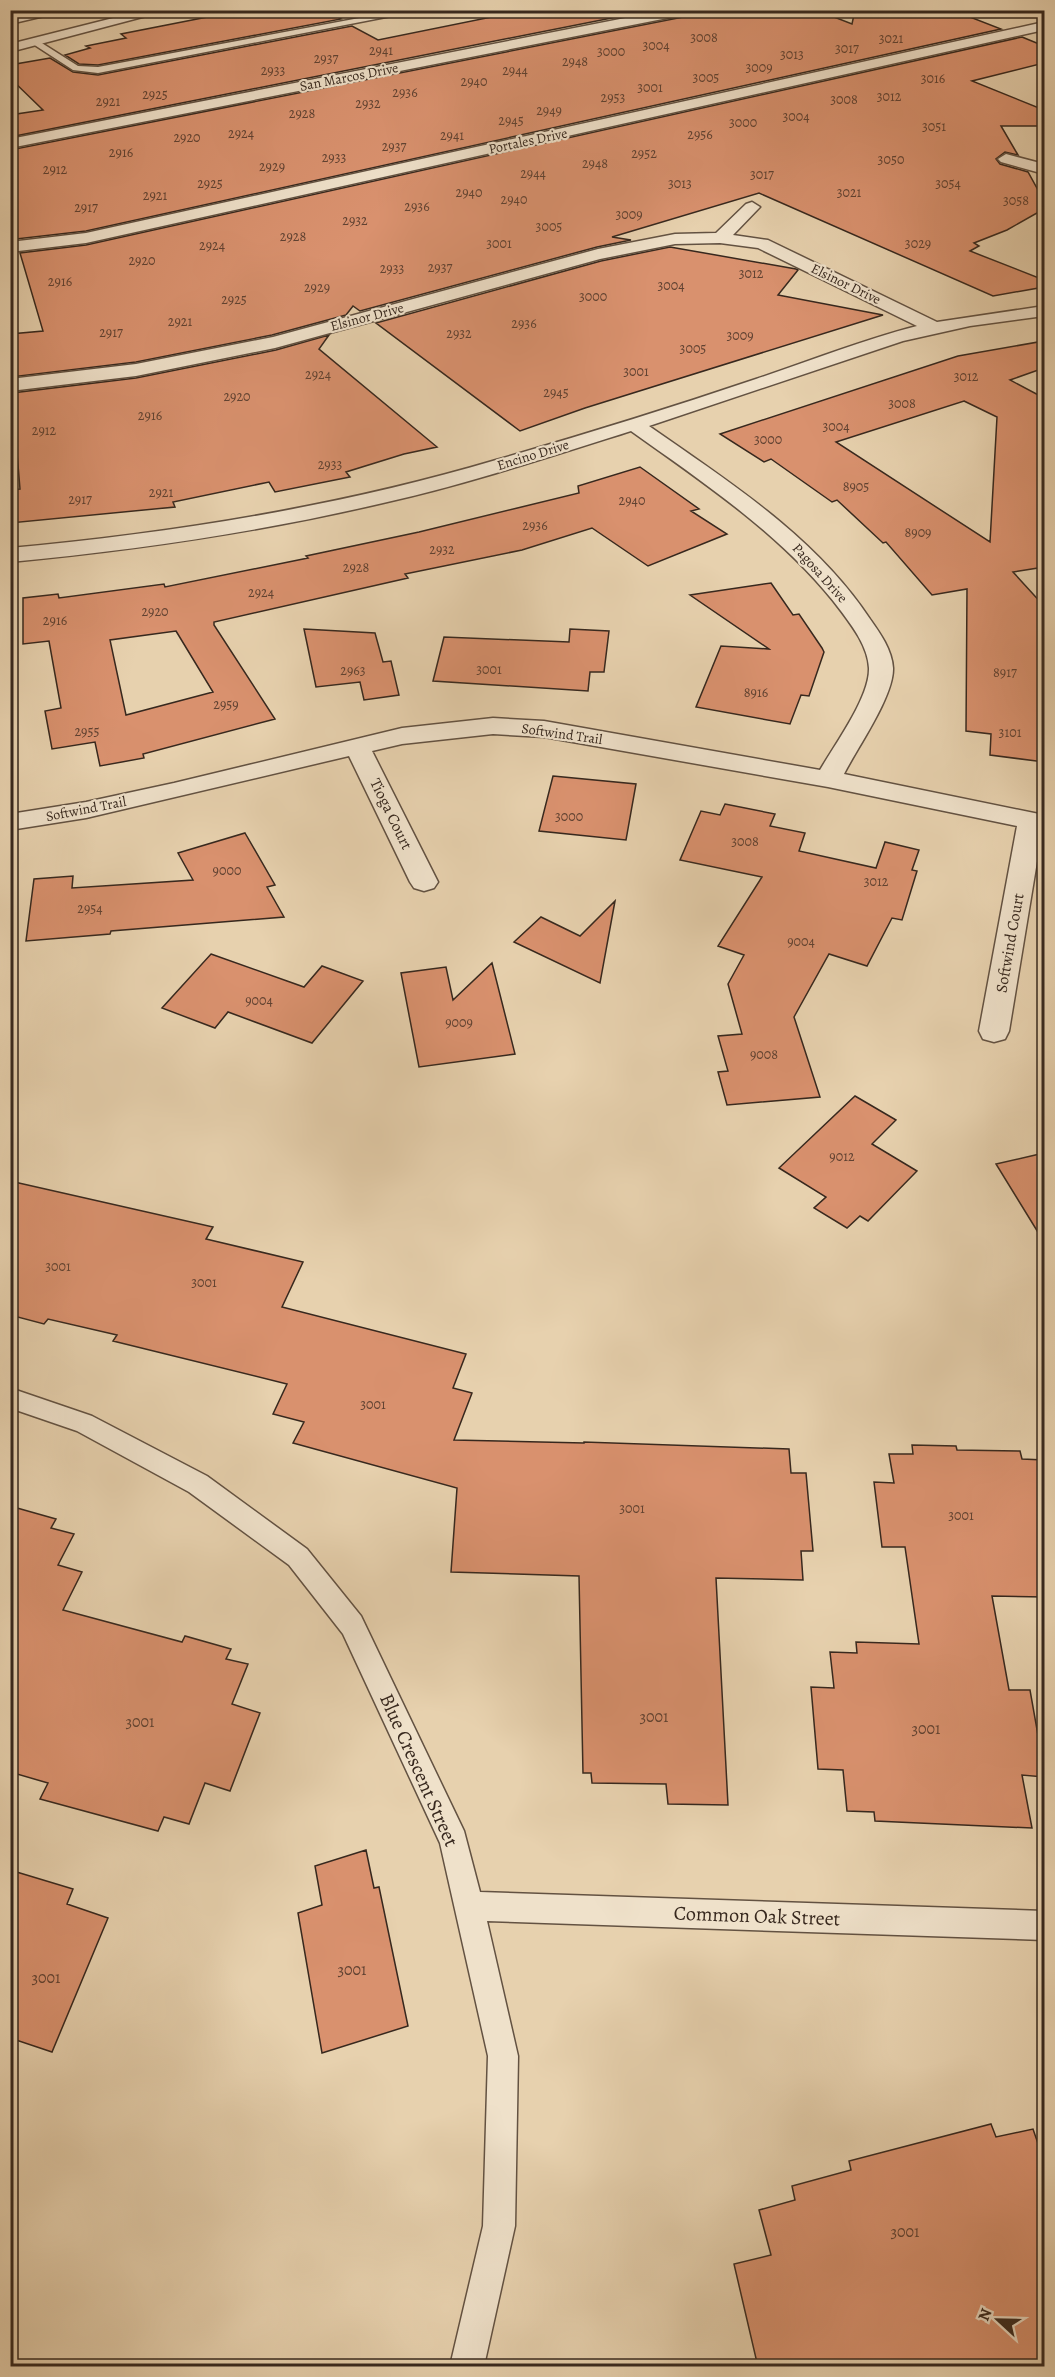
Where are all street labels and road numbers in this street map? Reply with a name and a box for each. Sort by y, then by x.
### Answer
street label: San Marcos Drive [298,58,400,96]
street label: Portales Drive [487,123,569,159]
street label: Elsinor Drive [808,259,884,309]
street label: Elsinor Drive [328,298,406,336]
street label: Encino Drive [495,435,571,475]
street label: Pagosa Drive [788,539,852,607]
street label: Softwind Trail [520,719,604,749]
street label: Tioga Court [364,775,418,853]
street label: Softwind Trail [44,792,128,826]
street label: Softwind Court [990,892,1030,994]
street label: Blue Crescent Street [373,1689,465,1851]
street label: Common Oak Street [673,1900,841,1932]

